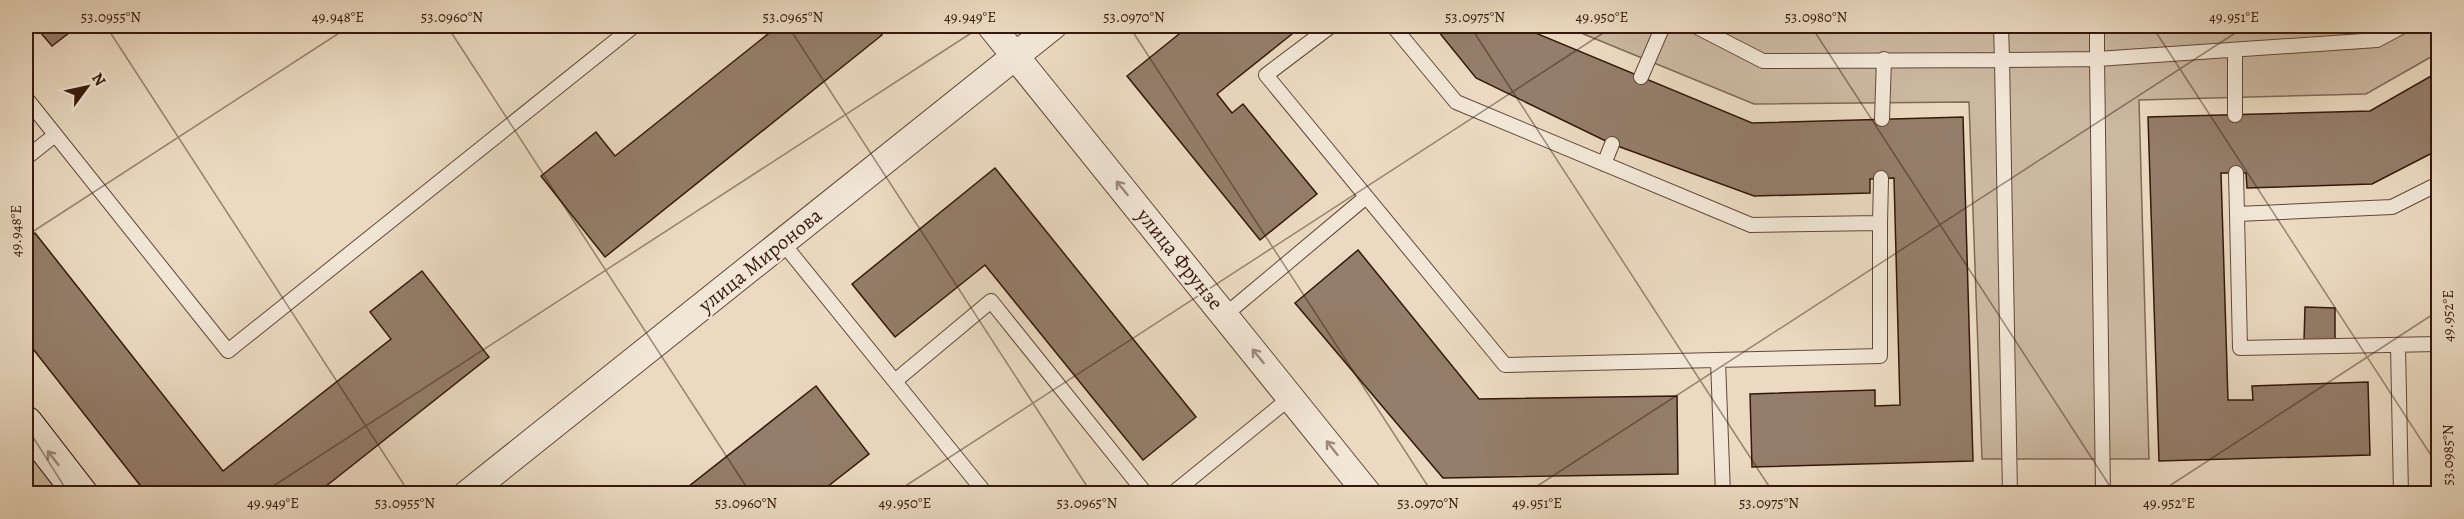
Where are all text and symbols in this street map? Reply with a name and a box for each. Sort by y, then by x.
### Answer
text: 53.0955°N [81,7,141,27]
text: 49.948°E [312,7,364,27]
text: 53.0960°N [421,7,483,27]
text: 53.0965°N [763,7,824,27]
text: 49.949°E [944,7,996,27]
text: 53.0970°N [1103,7,1165,27]
text: 53.0975°N [1445,7,1505,27]
text: 49.950°E [1576,7,1628,27]
text: 53.0980°N [1785,7,1848,27]
text: 49.951°E [2209,7,2259,27]
north arrow [57,57,117,117]
text: N [86,68,111,91]
one-way arrow [1116,181,1129,197]
street label: улица Миронова [691,201,828,319]
street label: улица Фрунзе [1130,201,1230,316]
text: 49.948°E [6,205,26,257]
text: 49.952°E [2438,290,2458,342]
one-way arrow [1252,348,1265,364]
text: 53.0985°N [2438,424,2458,486]
one-way arrow [1325,440,1338,456]
one-way arrow [47,451,60,467]
text: 49.949°E [247,493,299,513]
text: 53.0955°N [375,493,435,513]
text: 53.0960°N [715,493,777,513]
text: 49.950°E [879,493,931,513]
text: 53.0965°N [1057,493,1118,513]
text: 53.0970°N [1397,493,1459,513]
text: 49.951°E [1512,493,1562,513]
text: 53.0975°N [1739,493,1799,513]
text: 49.952°E [2143,493,2195,513]

